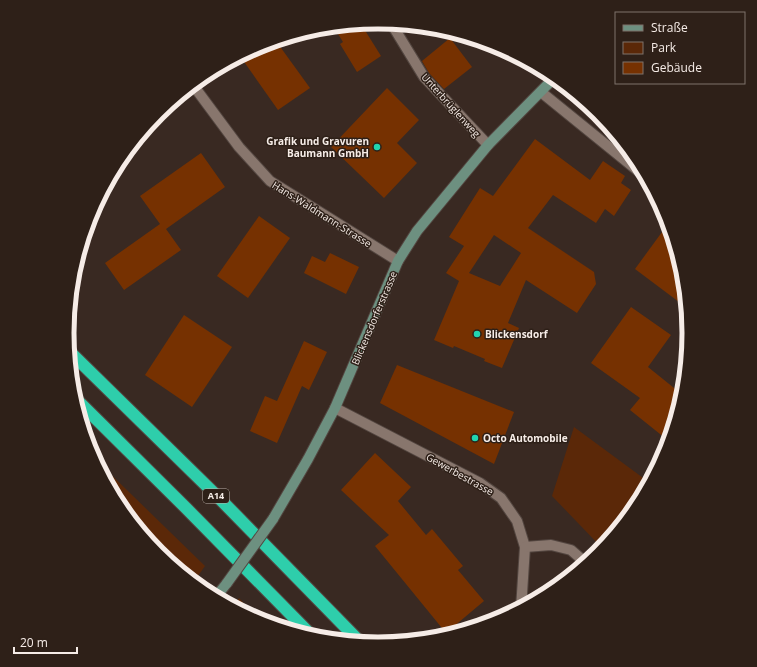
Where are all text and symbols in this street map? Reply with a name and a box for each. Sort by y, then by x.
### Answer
legend [615,12,745,84]
text: Straße [651,19,688,36]
text: Park [651,39,677,56]
text: Gebäude [651,59,702,76]
street label: Unterbrüglenweg [419,70,484,140]
place label: Grafik und Gravuren Baumann GmbH [266,134,369,160]
marker: Grafik und Gravuren Baumann GmbH [372,142,382,152]
street label: Hans-Waldmann-Strasse [270,178,375,251]
street label: Blickensdorferstrasse [348,269,400,367]
place label: Blickensdorf [485,327,549,341]
marker: Blickensdorf [472,329,482,339]
place label: Octo Automobile [483,431,568,445]
marker: Octo Automobile [470,433,480,443]
street label: Gewerbestrasse [424,450,497,499]
road number: A14 [203,489,229,503]
scale bar [14,629,77,655]
text: 20 m [20,634,48,651]

